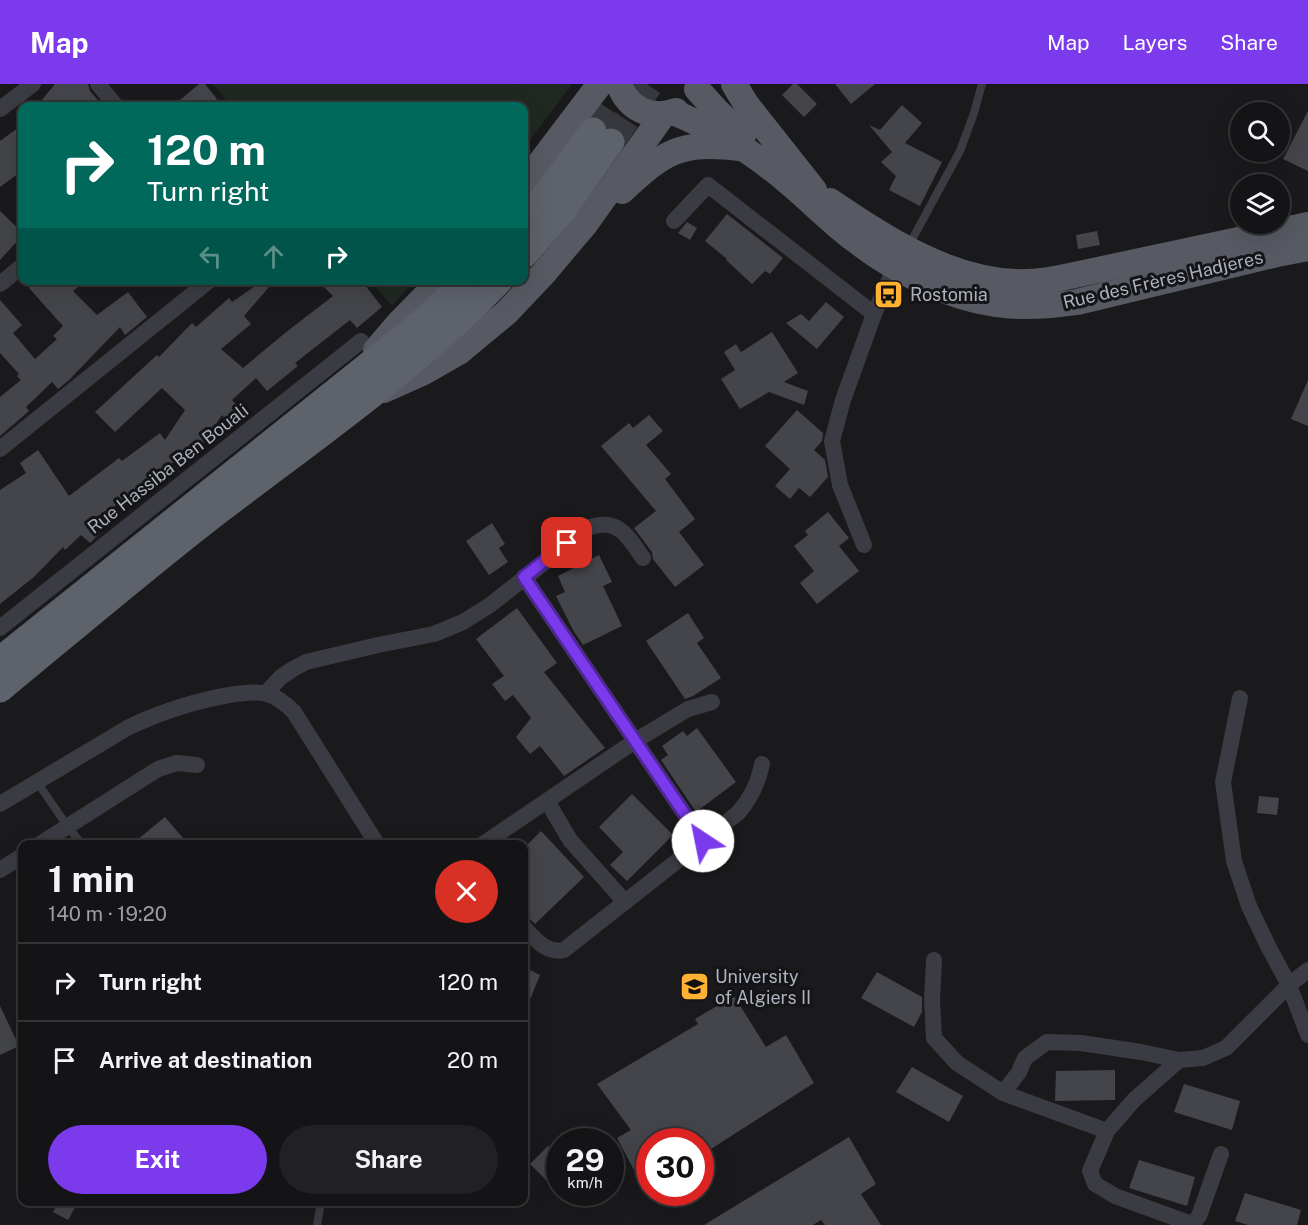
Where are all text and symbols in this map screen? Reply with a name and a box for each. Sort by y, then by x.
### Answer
text: Map [30,26,89,59]
text: Map [1047,30,1090,55]
text: Layers [1123,30,1187,55]
text: Share [1220,30,1278,55]
map controls [1230,102,1290,234]
button: search [1230,102,1290,162]
text: 120 m [147,125,266,174]
icon: right [48,126,126,204]
button: layers [1230,174,1290,234]
text: Turn right [147,175,270,207]
icon: left [194,240,227,273]
icon: ahead [257,240,290,273]
icon: right [320,240,353,273]
street label: Rue des Frères Hadjeres [1061,246,1265,313]
bus stop icon: Rostomia [873,279,905,311]
place label: Rostomia [910,284,988,305]
street label: Rue Hassiba Ben Bouali [83,399,252,538]
pin [541,517,592,568]
icon: arrive [550,526,583,559]
position arrow [671,809,735,873]
text: 1 min [48,858,135,900]
button: close [435,860,498,923]
text: 140 m · 19:20 [48,902,167,926]
icon: right [48,966,81,999]
place label: University of Algiers II [715,966,811,1008]
text: Turn right [99,969,202,995]
text: 120 m [438,969,498,995]
school or university icon: University of Algiers II [678,971,710,1003]
icon: arrive [48,1044,81,1077]
text: Arrive at destination [99,1047,312,1073]
text: 20 m [447,1047,498,1073]
button: Exit [48,1125,267,1194]
button: Share [279,1125,498,1194]
speed limit sign: 30 [636,1128,714,1206]
text: 29 [566,1142,604,1178]
text: km/h [567,1174,603,1191]

